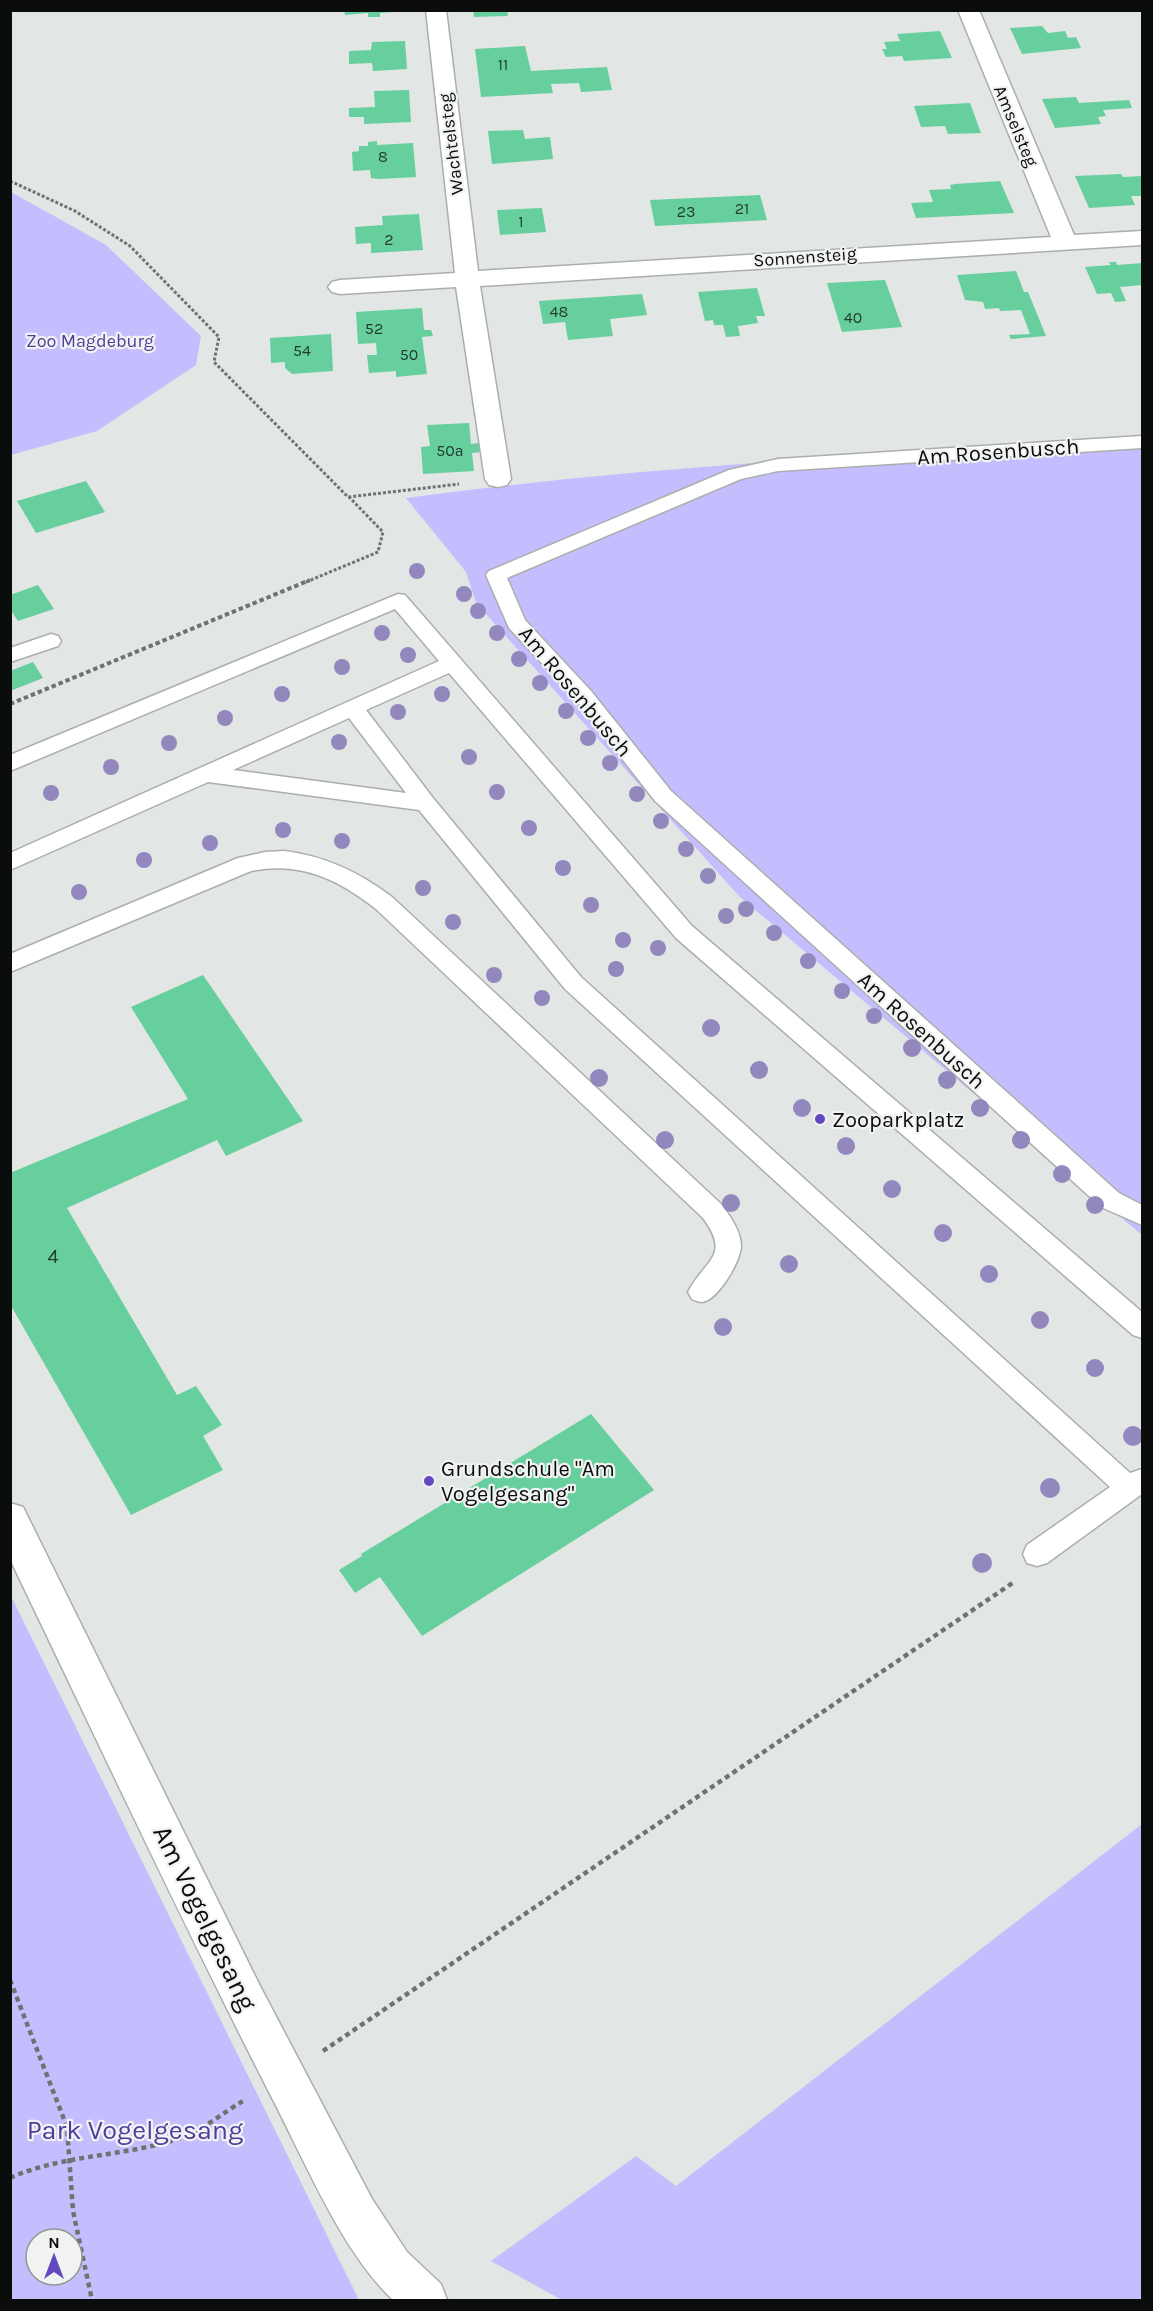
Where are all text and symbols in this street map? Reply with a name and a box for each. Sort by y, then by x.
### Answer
house number: 11 [498,55,508,74]
street label: Amselsteg [989,82,1043,170]
street label: Wachtelsteg [434,92,468,196]
house number: 8 [378,147,388,166]
house number: 21 [735,199,749,218]
house number: 23 [677,202,695,221]
house number: 1 [518,212,524,231]
house number: 2 [384,230,394,249]
street label: Sonnensteig [753,242,857,272]
house number: 48 [550,302,568,321]
house number: 40 [844,308,862,327]
house number: 52 [365,319,383,338]
park label: Zoo Magdeburg [26,330,154,352]
house number: 54 [293,341,311,360]
house number: 50 [400,345,418,364]
street label: Am Rosenbusch [916,433,1080,471]
house number: 50a [436,441,464,460]
street label: Am Rosenbusch [513,621,637,762]
street label: Am Rosenbusch [852,967,990,1095]
place label: Zooparkplatz [832,1107,964,1133]
marker: Zooparkplatz [813,1112,827,1126]
house number: 4 [47,1245,59,1268]
place label: Grundschule "Am Vogelgesang" [441,1456,615,1507]
marker: Grundschule "Am Vogelgesang" [422,1474,436,1488]
street label: Am Vogelgesang [146,1820,264,2016]
park label: Park Vogelgesang [27,2114,243,2146]
north arrow [24,2227,84,2287]
text: N [48,2233,60,2252]

